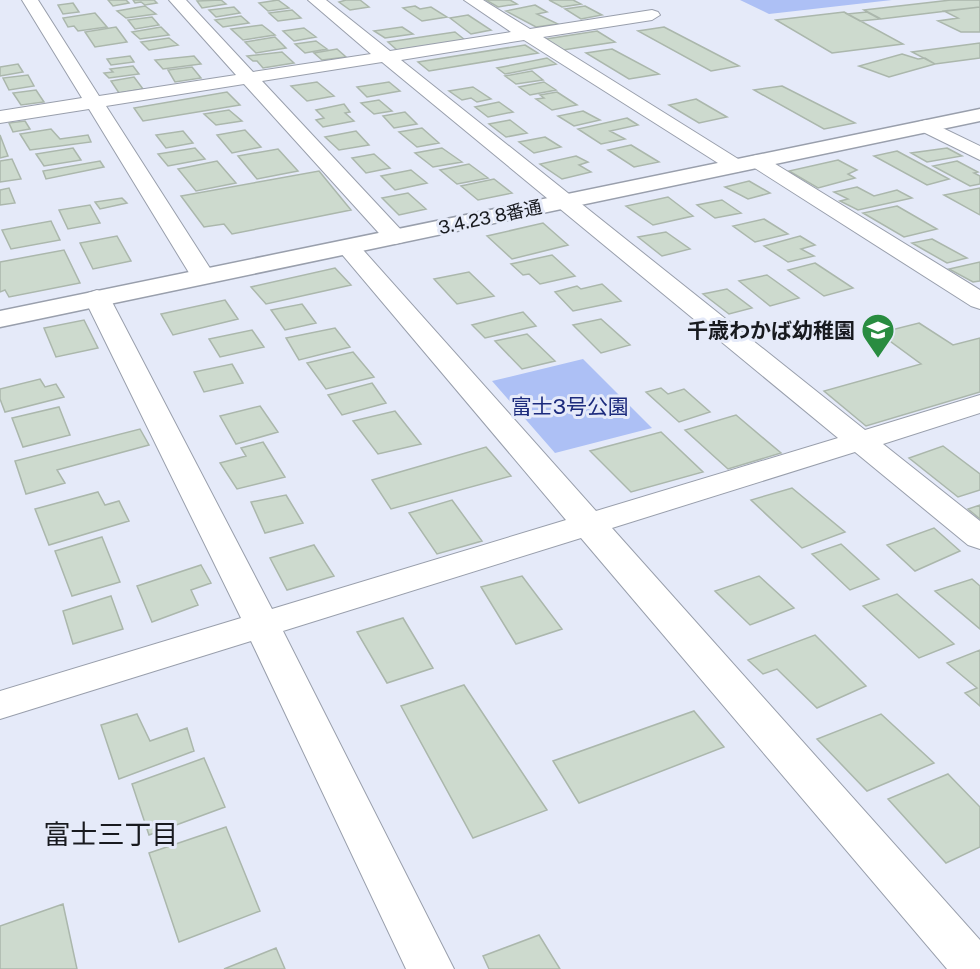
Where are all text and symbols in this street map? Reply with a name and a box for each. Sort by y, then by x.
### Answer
street label: 3.4.23 8番通 [436,196,544,238]
school or university icon: 千歳わかば幼稚園 [860,312,896,359]
place label: 千歳わかば幼稚園 [687,318,855,343]
park label: 富士3号公園 [511,394,629,419]
district label: 富士三丁目 [44,818,179,850]

